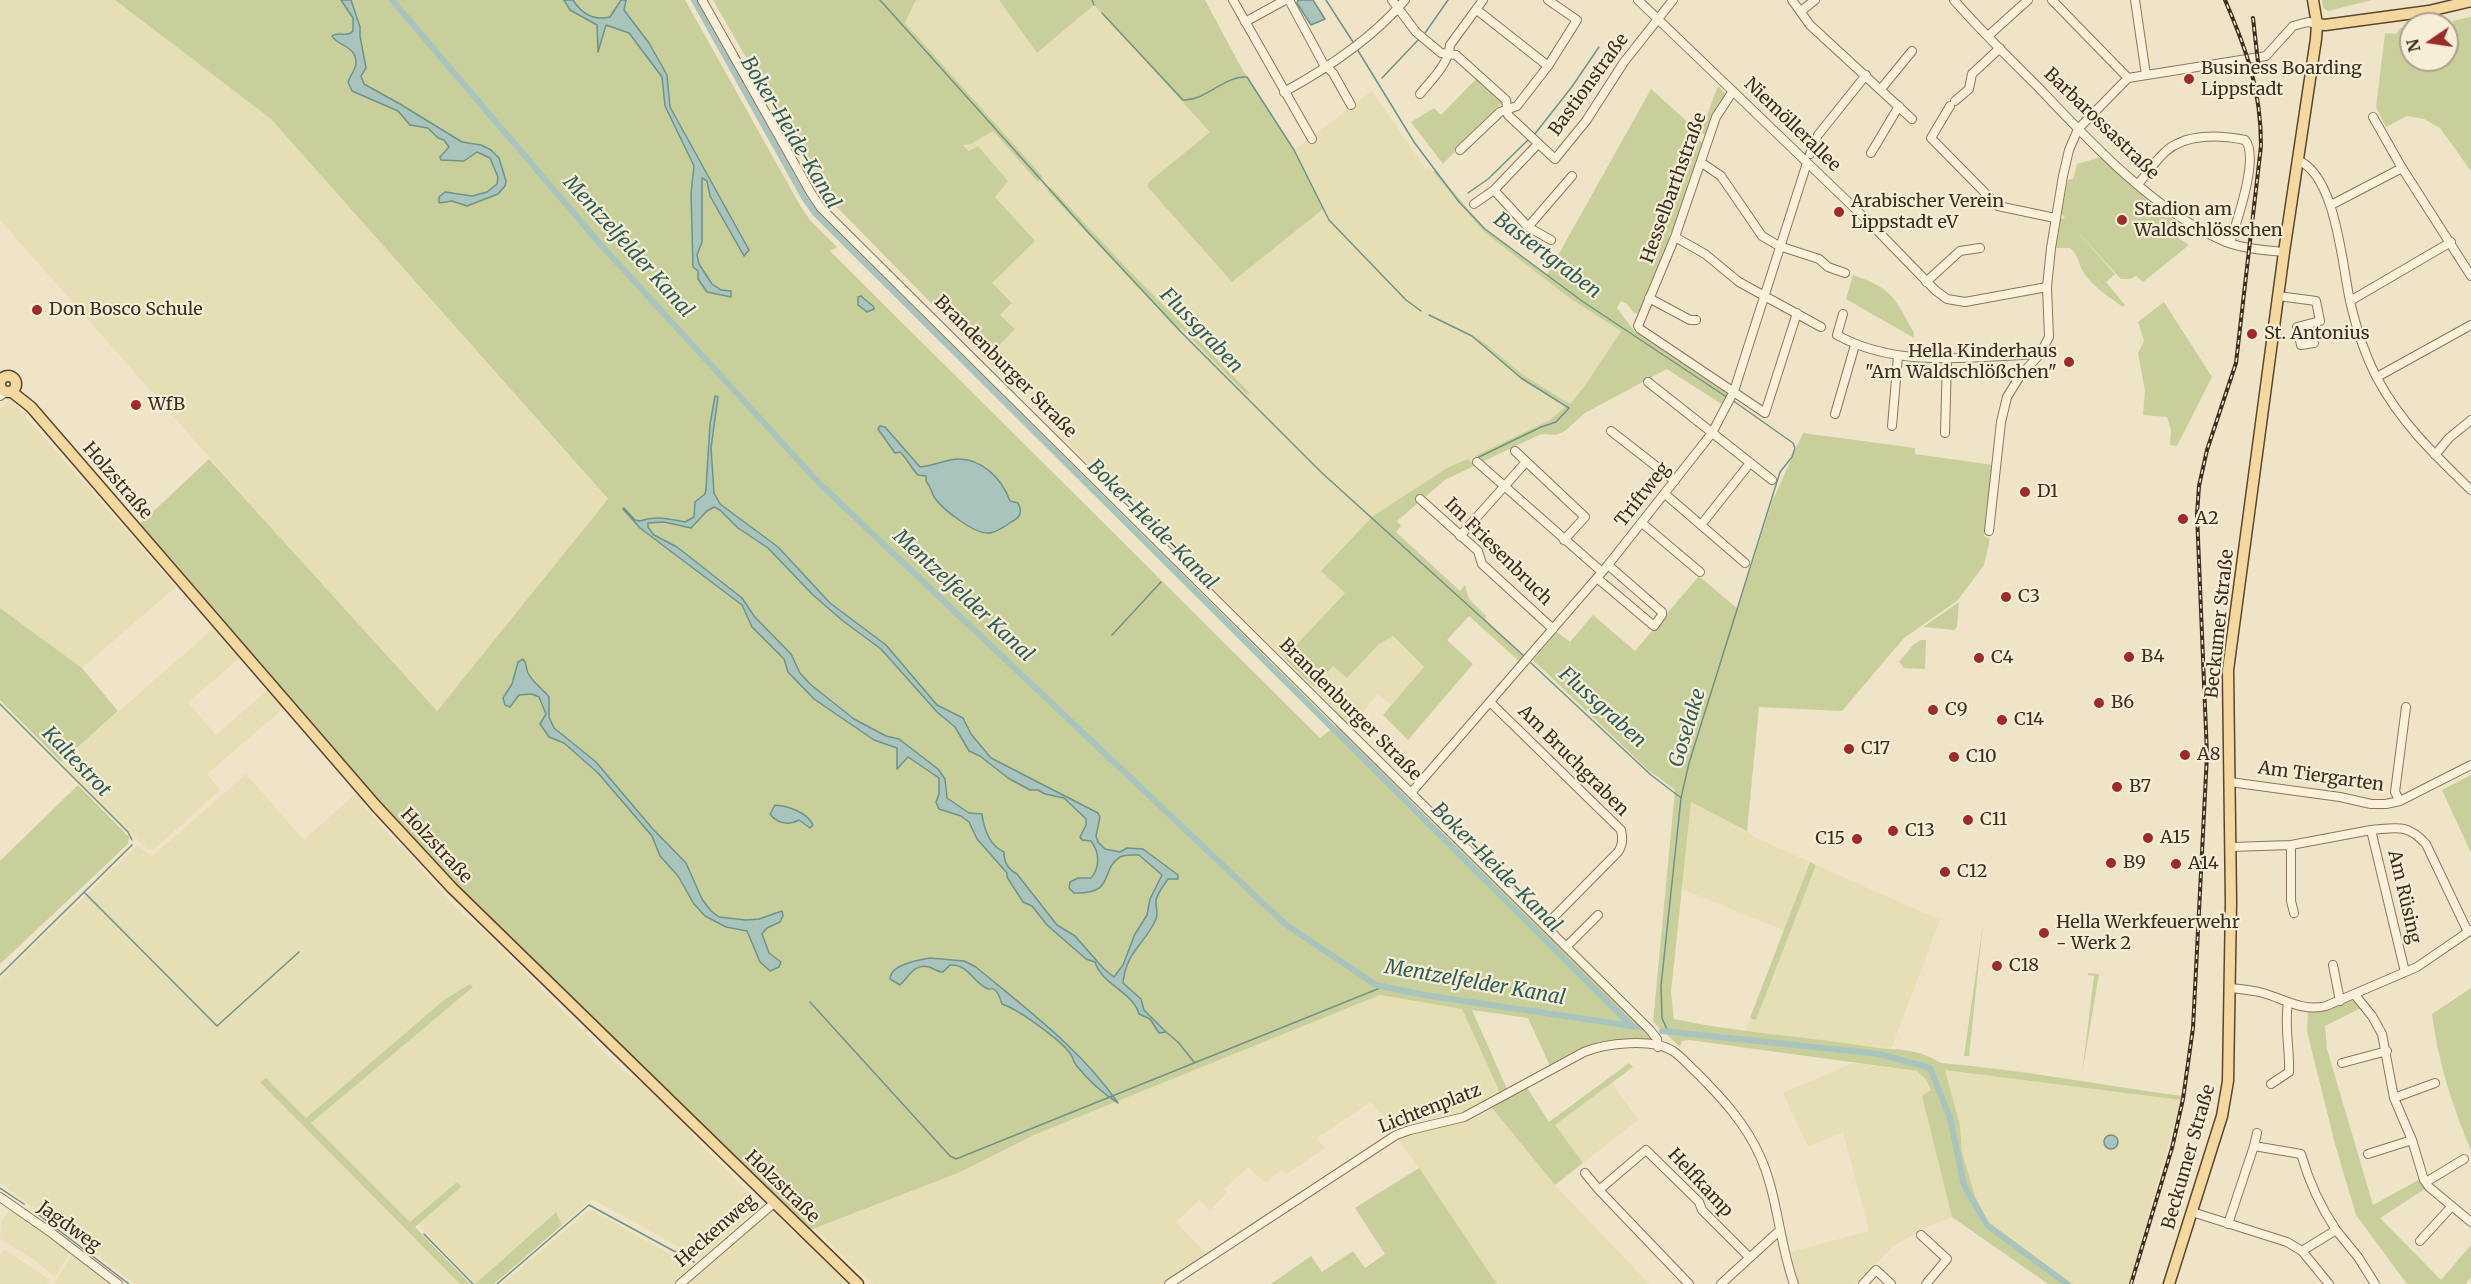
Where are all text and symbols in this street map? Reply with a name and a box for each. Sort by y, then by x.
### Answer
north arrow [2399,12,2459,72]
street label: Bastionstraße [1545,30,1633,140]
text: N [2402,37,2425,54]
water label: Boker-Heide-Kanal [735,52,845,214]
place label: Business Boarding Lippstadt [2201,58,2362,100]
street label: Barbarossastraße [2039,64,2163,184]
marker: Business Boarding Lippstadt [2182,72,2196,86]
street label: Niemöllerallee [1739,74,1845,176]
street label: Hesselbarthstraße [1637,110,1711,266]
water label: Mentzelfelder Kanal [558,171,698,323]
place label: Arabischer Verein Lippstadt eV [1851,191,2004,234]
place label: Stadion am Waldschlösschen [2134,199,2283,242]
marker: Arabischer Verein Lippstadt eV [1832,205,1846,219]
water label: Bastertgraben [1489,208,1605,304]
marker: Stadion am Waldschlösschen [2115,213,2129,227]
water label: Flussgraben [1155,283,1247,379]
street label: Brandenburger Straße [929,291,1081,443]
place label: Don Bosco Schule [49,299,203,321]
marker: Don Bosco Schule [30,303,44,317]
place label: St. Antonius [2264,323,2370,345]
marker: St. Antonius [2245,327,2259,341]
place label: Hella Kinderhaus "Am Waldschlößchen" [1865,341,2057,384]
marker: Hella Kinderhaus "Am Waldschlößchen" [2062,355,2076,369]
place label: WfB [148,394,185,416]
marker: WfB [129,398,143,412]
street label: Holzstraße [78,438,156,524]
water label: Boker-Heide-Kanal [1082,455,1222,595]
street label: Triftweg [1611,458,1675,532]
place label: D1 [2037,481,2058,503]
marker: D1 [2018,485,2032,499]
street label: Im Friesenbruch [1440,494,1556,610]
place label: A2 [2195,508,2219,530]
marker: A2 [2176,512,2190,526]
water label: Mentzelfelder Kanal [888,525,1038,667]
street label: Beckumer Straße [2201,548,2239,700]
place label: C3 [2018,586,2040,608]
marker: C3 [1999,590,2013,604]
street label: Brandenburger Straße [1274,634,1426,786]
place label: B4 [2141,646,2164,668]
place label: C4 [1991,647,2014,669]
marker: B4 [2122,650,2136,664]
marker: C4 [1972,651,1986,665]
water label: Flussgraben [1554,663,1650,753]
water label: Goselake [1665,686,1711,770]
place label: B6 [2111,692,2134,714]
marker: B6 [2092,696,2106,710]
place label: C9 [1945,699,1968,721]
street label: Am Bruchgraben [1513,701,1633,821]
marker: C9 [1926,703,1940,717]
place label: C14 [2014,709,2044,731]
marker: C14 [1995,713,2009,727]
water label: Kaltestrot [37,722,115,802]
place label: C17 [1861,738,1890,760]
marker: C17 [1842,742,1856,756]
place label: A8 [2197,744,2220,766]
place label: C10 [1966,746,1997,768]
marker: A8 [2178,748,2192,762]
marker: C10 [1947,750,1961,764]
street label: Am Tiergarten [2257,757,2385,797]
place label: B7 [2129,776,2151,798]
marker: B7 [2110,780,2124,794]
water label: Boker-Heide-Kanal [1426,798,1566,938]
street label: Holzstraße [396,804,476,888]
place label: C11 [1980,809,2007,831]
marker: C11 [1961,813,1975,827]
place label: C13 [1905,820,1935,842]
marker: C13 [1886,824,1900,838]
place label: A15 [2160,827,2191,849]
place label: C15 [1815,828,1845,850]
marker: A15 [2141,831,2155,845]
marker: C15 [1850,832,1864,846]
street label: Am Rüsing [2383,848,2425,946]
place label: B9 [2123,852,2146,874]
place label: A14 [2188,853,2219,875]
marker: B9 [2104,856,2118,870]
marker: A14 [2169,857,2183,871]
place label: C12 [1957,861,1987,883]
marker: C12 [1938,865,1952,879]
place label: Hella Werkfeuerwehr - Werk 2 [2056,912,2240,954]
marker: Hella Werkfeuerwehr - Werk 2 [2037,926,2051,940]
water label: Mentzelfelder Kanal [1383,955,1567,1011]
place label: C18 [2009,955,2039,977]
marker: C18 [1990,959,2004,973]
street label: Lichtenplatz [1376,1080,1484,1138]
street label: Beckumer Straße [2158,1082,2220,1232]
street label: Helfkamp [1663,1144,1737,1222]
street label: Holzstraße [740,1146,824,1228]
street label: Heckenweg [671,1190,761,1272]
street label: Jagdweg [33,1197,105,1257]

